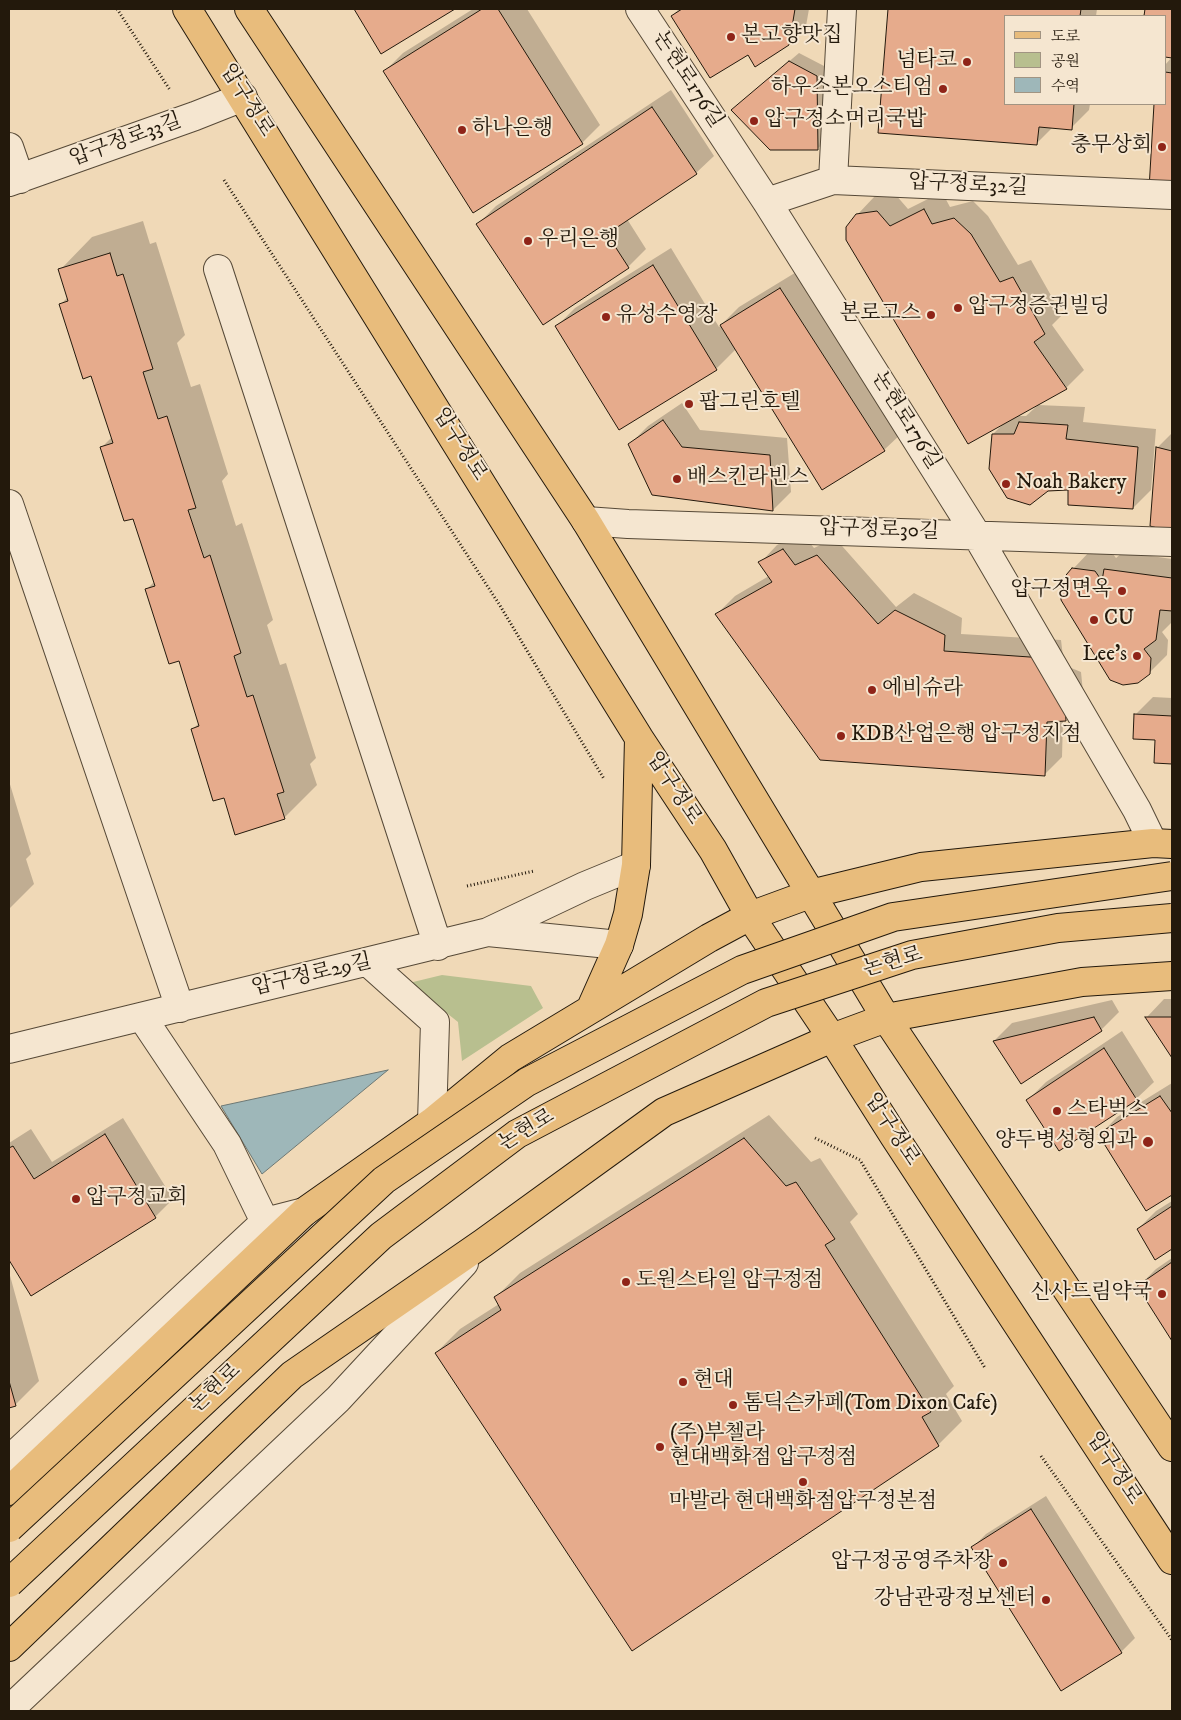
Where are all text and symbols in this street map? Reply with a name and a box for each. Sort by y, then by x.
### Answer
legend [1004,15,1166,105]
place label: 본고향맛집 [741,24,842,50]
street label: 논현로176길 [646,27,728,133]
text: 도로 [1051,27,1080,46]
marker: 본고향맛집 [725,31,737,43]
place label: 넘타코 [896,49,957,75]
text: 공원 [1051,52,1080,71]
marker: 넘타코 [961,56,973,68]
street label: 압구정로 [214,60,278,142]
place label: 하우스본오스티엄 [771,76,933,102]
text: 수역 [1051,77,1080,96]
marker: 하우스본오스티엄 [937,83,949,95]
place label: 압구정소머리국밥 [764,108,926,134]
street label: 압구정로33길 [67,109,185,173]
marker: 압구정소머리국밥 [748,115,760,127]
place label: 하나은행 [472,117,553,143]
marker: 하나은행 [456,124,468,136]
place label: 충무상회 [1071,134,1152,160]
marker: 충무상회 [1156,141,1168,153]
street label: 압구정로32길 [908,170,1028,202]
place label: 우리은행 [538,228,619,254]
marker: 우리은행 [522,235,534,247]
place label: 압구정증권빌딩 [968,295,1110,321]
place label: 본로고스 [840,302,921,328]
marker: 압구정증권빌딩 [952,302,964,314]
place label: 유성수영장 [616,304,717,330]
marker: 본로고스 [925,309,937,321]
marker: 유성수영장 [600,311,612,323]
street label: 논현로176길 [865,367,945,475]
place label: 팝그린호텔 [699,391,800,417]
marker: 팝그린호텔 [683,398,695,410]
street label: 압구정로 [427,404,491,486]
place label: 배스킨라빈스 [687,466,809,492]
place label: Noah Bakery [1016,471,1126,497]
marker: 배스킨라빈스 [671,473,683,485]
marker: Noah Bakery [1000,478,1012,490]
street label: 압구정로30길 [818,516,940,546]
place label: 압구정면옥 [1011,578,1112,604]
marker: 압구정면옥 [1116,585,1128,597]
place label: CU [1104,607,1134,633]
marker: CU [1088,614,1100,626]
place label: Lee's [1082,643,1127,669]
marker: Lee's [1131,650,1143,662]
place label: 에비슈라 [882,677,963,703]
marker: 에비슈라 [866,684,878,696]
place label: KDB산업은행 압구정지점 [851,723,1082,749]
marker: KDB산업은행 압구정지점 [835,730,847,742]
street label: 압구정로 [640,748,706,830]
street label: 논현로 [860,943,926,983]
street label: 압구정로29길 [250,950,374,1002]
street label: 압구정로 [858,1089,924,1171]
place label: 스타벅스 [1067,1098,1148,1124]
street label: 논현로 [494,1105,560,1157]
marker: 스타벅스 [1051,1105,1063,1117]
place label: 양두병성형외과 [995,1129,1137,1155]
marker: 양두병성형외과 [1141,1135,1155,1149]
place label: 압구정교회 [86,1186,187,1212]
marker: 압구정교회 [70,1193,82,1205]
place label: 도원스타일 압구정점 [636,1269,823,1295]
marker: 도원스타일 압구정점 [620,1276,632,1288]
place label: 신사드림약국 [1030,1281,1152,1307]
marker: 신사드림약국 [1156,1288,1168,1300]
street label: 논현로 [185,1359,247,1419]
place label: 현대 [693,1369,734,1395]
marker: 현대 [677,1376,689,1388]
place label: 톰딕슨카페(Tom Dixon Cafe) [743,1392,998,1418]
marker: 톰딕슨카페(Tom Dixon Cafe) [727,1399,739,1411]
place label: (주)부첼라 현대백화점 압구정점 [670,1422,857,1472]
street label: 압구정로 [1080,1428,1146,1510]
marker: (주)부첼라 현대백화점 압구정점 [654,1441,666,1453]
marker: 마발라 현대백화점압구정본점 [797,1476,809,1488]
place label: 마발라 현대백화점압구정본점 [669,1490,937,1516]
place label: 압구정공영주차장 [831,1550,993,1576]
marker: 압구정공영주차장 [997,1557,1009,1569]
place label: 강남관광정보센터 [874,1587,1036,1613]
marker: 강남관광정보센터 [1040,1594,1052,1606]

